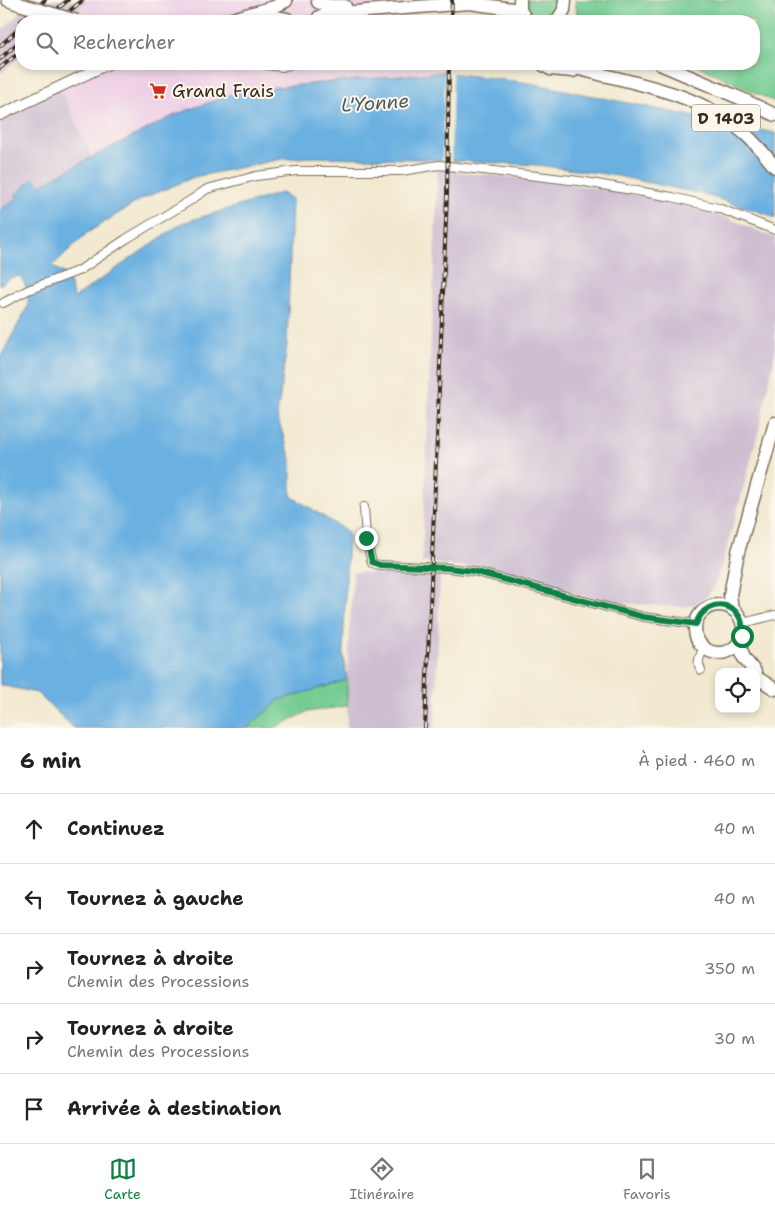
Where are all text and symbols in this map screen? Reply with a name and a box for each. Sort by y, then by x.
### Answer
search box [15,15,760,70]
icon: search [33,29,61,57]
text: Rechercher [73,30,176,55]
place label: Grand Frais [172,79,274,103]
supermarket icon: Grand Frais [148,81,168,101]
water label: L'Yonne [340,88,410,118]
road number: D 1403 [692,105,760,132]
route end [355,527,378,550]
route start [731,625,754,648]
map controls [715,668,760,713]
button: locate [715,668,760,713]
text: 6 min [20,747,81,775]
text: À pied · 460 m [638,750,755,771]
icon: ahead [20,815,48,843]
text: Continuez [67,816,165,841]
text: 40 m [713,818,755,839]
icon: left [20,885,48,913]
text: Tournez à gauche [67,886,244,911]
text: 40 m [713,888,755,909]
text: Tournez à droite [67,946,234,971]
icon: right [20,955,48,983]
text: 350 m [704,958,755,979]
text: Chemin des Processions [67,971,249,992]
text: Tournez à droite [67,1016,234,1041]
icon: right [20,1025,48,1053]
text: 30 m [714,1028,755,1049]
text: Chemin des Processions [67,1041,249,1062]
icon: arrive [20,1095,48,1123]
text: Arrivée à destination [67,1096,281,1121]
tab: Carte [104,1155,141,1203]
tab: Itinéraire [349,1155,414,1203]
tab: Favoris [623,1155,671,1203]

